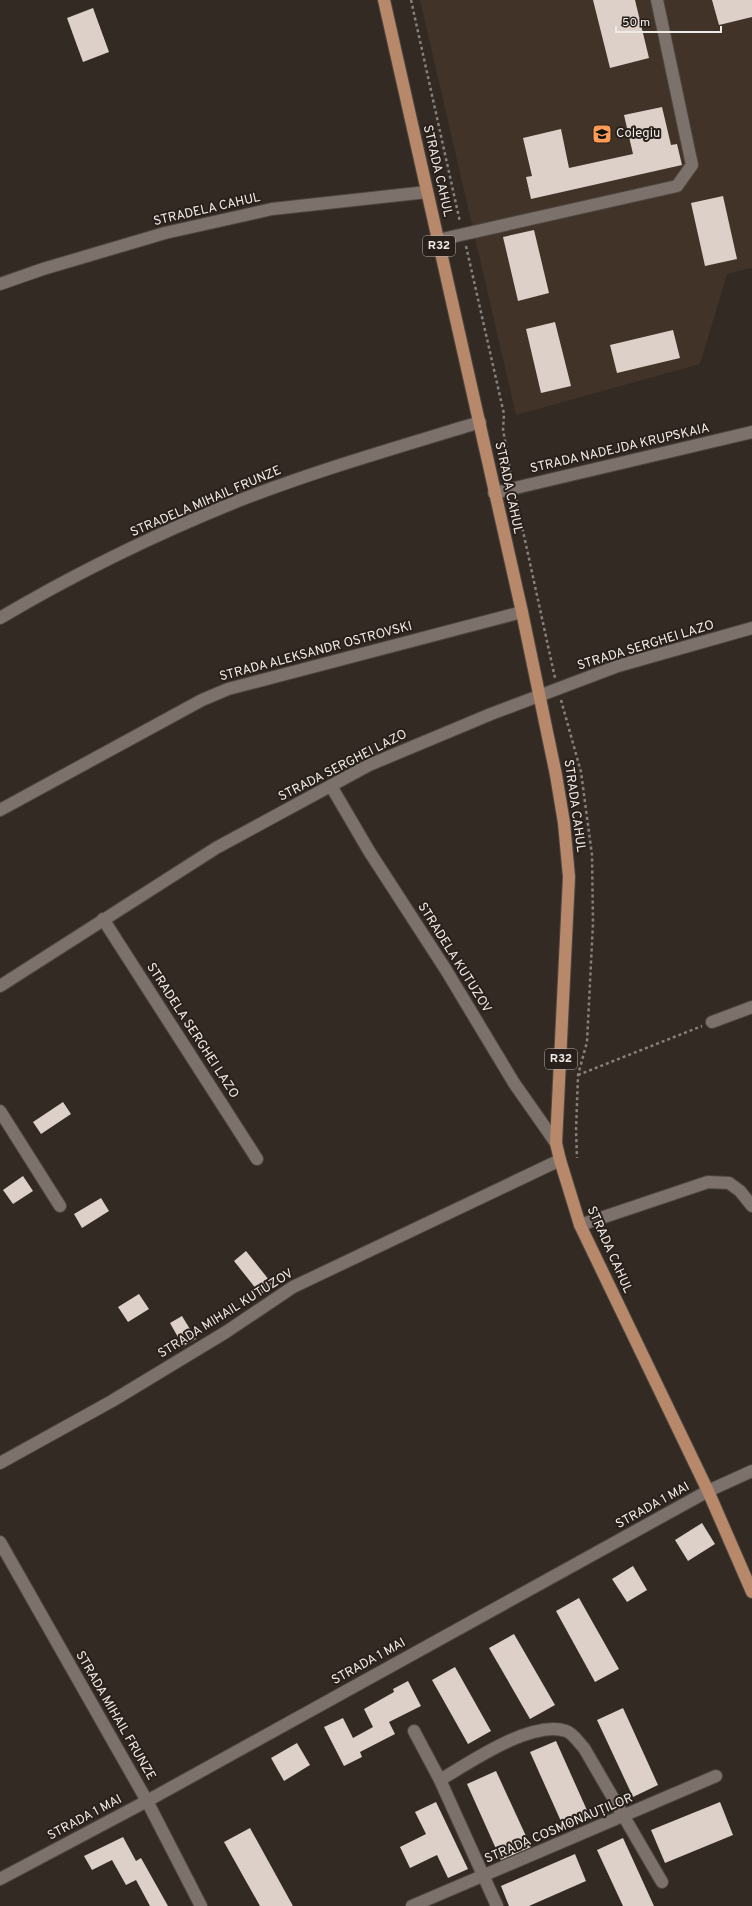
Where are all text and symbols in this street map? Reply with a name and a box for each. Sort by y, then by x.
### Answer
scale bar [616,8,721,34]
text: 50 m [622,15,650,31]
school or university icon: Colegiu [591,123,613,145]
street label: STRADA CAHUL [419,124,455,218]
place label: Colegiu [616,126,660,142]
street label: STRADELA CAHUL [152,190,262,230]
road number: R32 [423,236,455,256]
street label: STRADA NADEJDA KRUPSKAIA [529,421,711,477]
street label: STRADA CAHUL [490,441,526,535]
street label: STRADELA MIHAIL FRUNZE [128,463,284,541]
street label: STRADA SERGHEI LAZO [576,618,716,674]
street label: STRADA ALEKSANDR OSTROVSKI [218,619,414,685]
street label: STRADA SERGHEI LAZO [276,727,410,805]
street label: STRADA CAHUL [560,759,588,853]
street label: STRADELA KUTUZOV [414,900,494,1016]
street label: STRADELA SERGHEI LAZO [142,960,242,1102]
road number: R32 [545,1049,577,1069]
street label: STRADA CAHUL [583,1204,635,1296]
street label: STRADA MIHAIL KUTUZOV [156,1266,296,1362]
street label: STRADA 1 MAI [613,1479,693,1533]
street label: STRADA 1 MAI [329,1635,409,1689]
street label: STRADA MIHAIL FRUNZE [71,1649,159,1783]
street label: STRADA COSMONAUȚILOR [482,1790,636,1868]
street label: STRADA 1 MAI [45,1792,125,1844]

